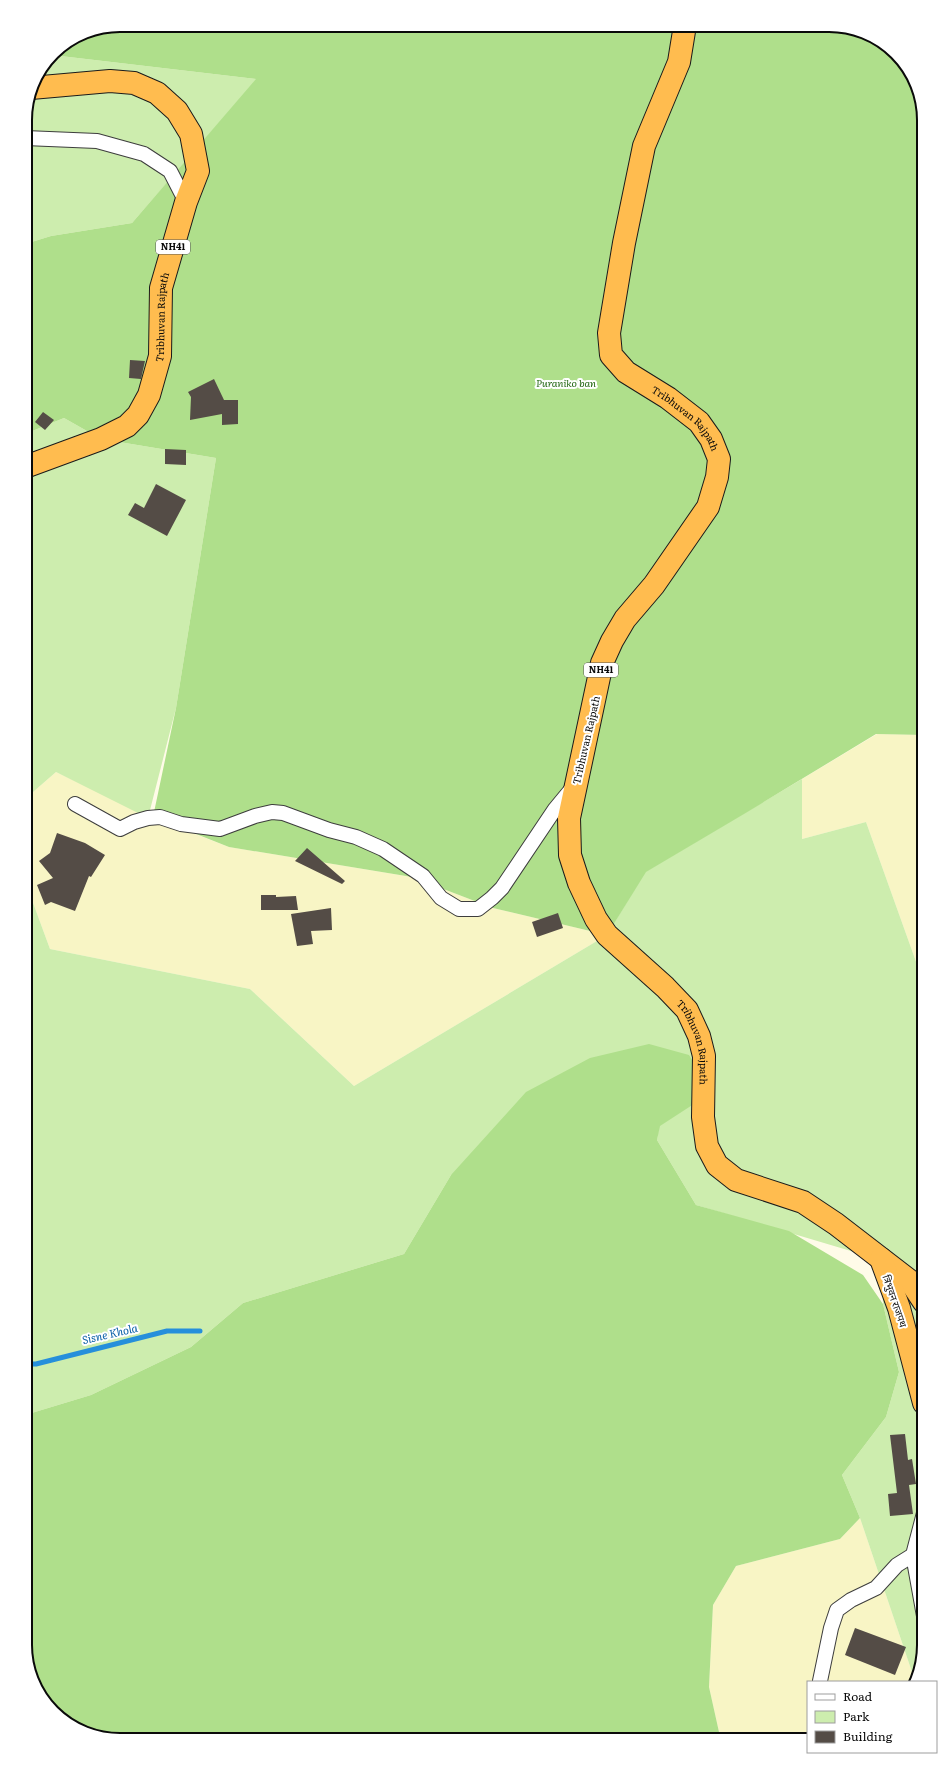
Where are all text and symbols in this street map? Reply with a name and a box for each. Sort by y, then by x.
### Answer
road number: NH41 [156,240,190,254]
street label: Tribhuvan Rajpath [151,270,172,364]
park label: Puraniko ban [536,375,596,390]
street label: Tribhuvan Rajpath [649,382,723,453]
road number: NH41 [584,663,618,677]
street label: Tribhuvan Rajpath [568,694,603,786]
street label: Tribhuvan Rajpath [673,996,712,1085]
street label: त्रिभुवन राजपथ [880,1273,912,1330]
water label: Sisne Khola [80,1319,140,1347]
legend [807,1681,937,1753]
text: Road [843,1687,873,1705]
text: Park [843,1707,870,1725]
text: Building [843,1727,893,1745]

